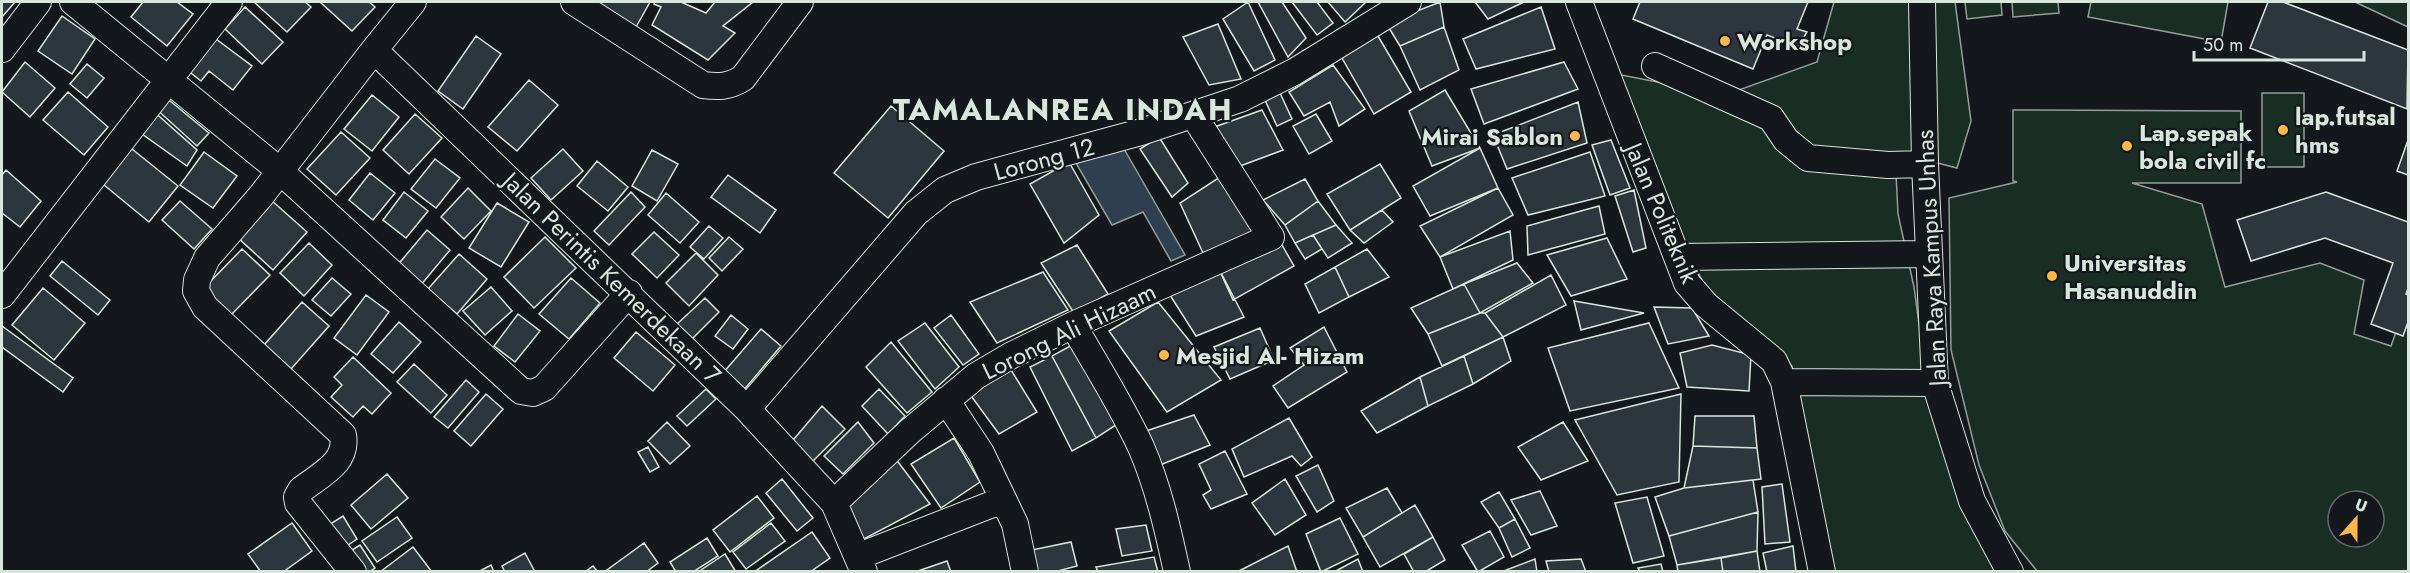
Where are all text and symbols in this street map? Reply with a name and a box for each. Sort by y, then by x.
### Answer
place label: Workshop [1737,24,1852,59]
scale bar [2194,24,2364,62]
text: 50 m [2203,32,2243,58]
marker: Workshop [1718,34,1732,48]
district label: TAMALANREA INDAH [893,88,1233,131]
place label: lap.futsal hms [2295,99,2396,162]
place label: Lap.sepak bola civil fc [2139,115,2266,178]
place label: Mirai Sablon [1421,119,1563,154]
marker: lap.futsal hms [2276,123,2290,137]
street label: Lorong 12 [990,129,1098,189]
marker: Mirai Sablon [1568,129,1582,143]
street label: Jalan Raya Kampus Unhas [1907,129,1955,390]
street label: Jalan Politeknik [1616,135,1707,289]
marker: Lap.sepak bola civil fc [2120,139,2134,153]
street label: Jalan Perintis Kemerdekaan 7 [493,162,729,392]
place label: Universitas Hasanuddin [2064,245,2197,308]
marker: Universitas Hasanuddin [2045,269,2059,283]
street label: Lorong Ali Hizaam [976,274,1162,388]
place label: Mesjid Al- Hizam [1176,338,1365,373]
marker: Mesjid Al- Hizam [1157,348,1171,362]
north arrow [2326,489,2386,549]
text: U [2352,493,2371,518]

